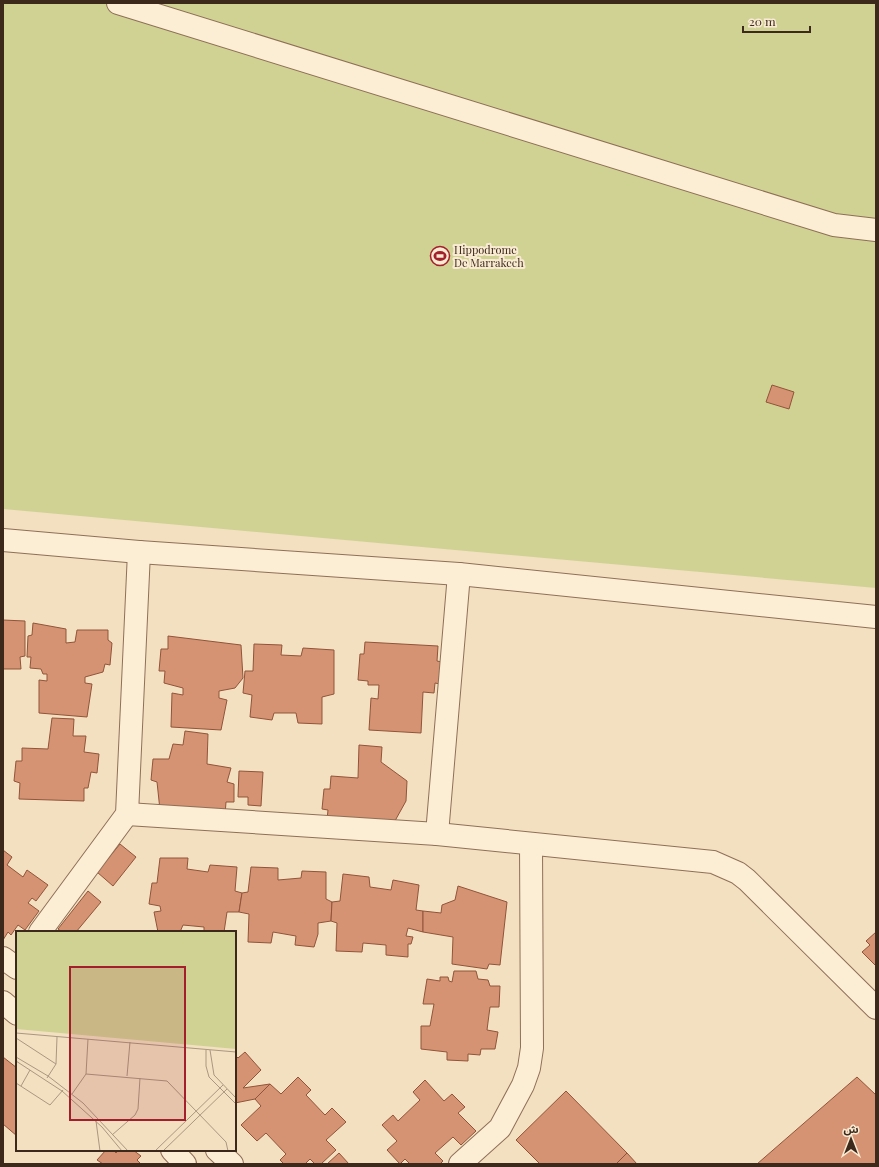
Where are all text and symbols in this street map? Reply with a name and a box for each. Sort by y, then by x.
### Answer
scale bar [743,8,810,34]
text: 20 m [749,13,776,29]
place label: Hippodrome De Marrakech [454,242,524,270]
sports icon: Hippodrome De Marrakech [429,245,451,267]
inset map [16,931,236,1151]
north arrow [831,1119,871,1159]
text: ش [843,1121,859,1136]

